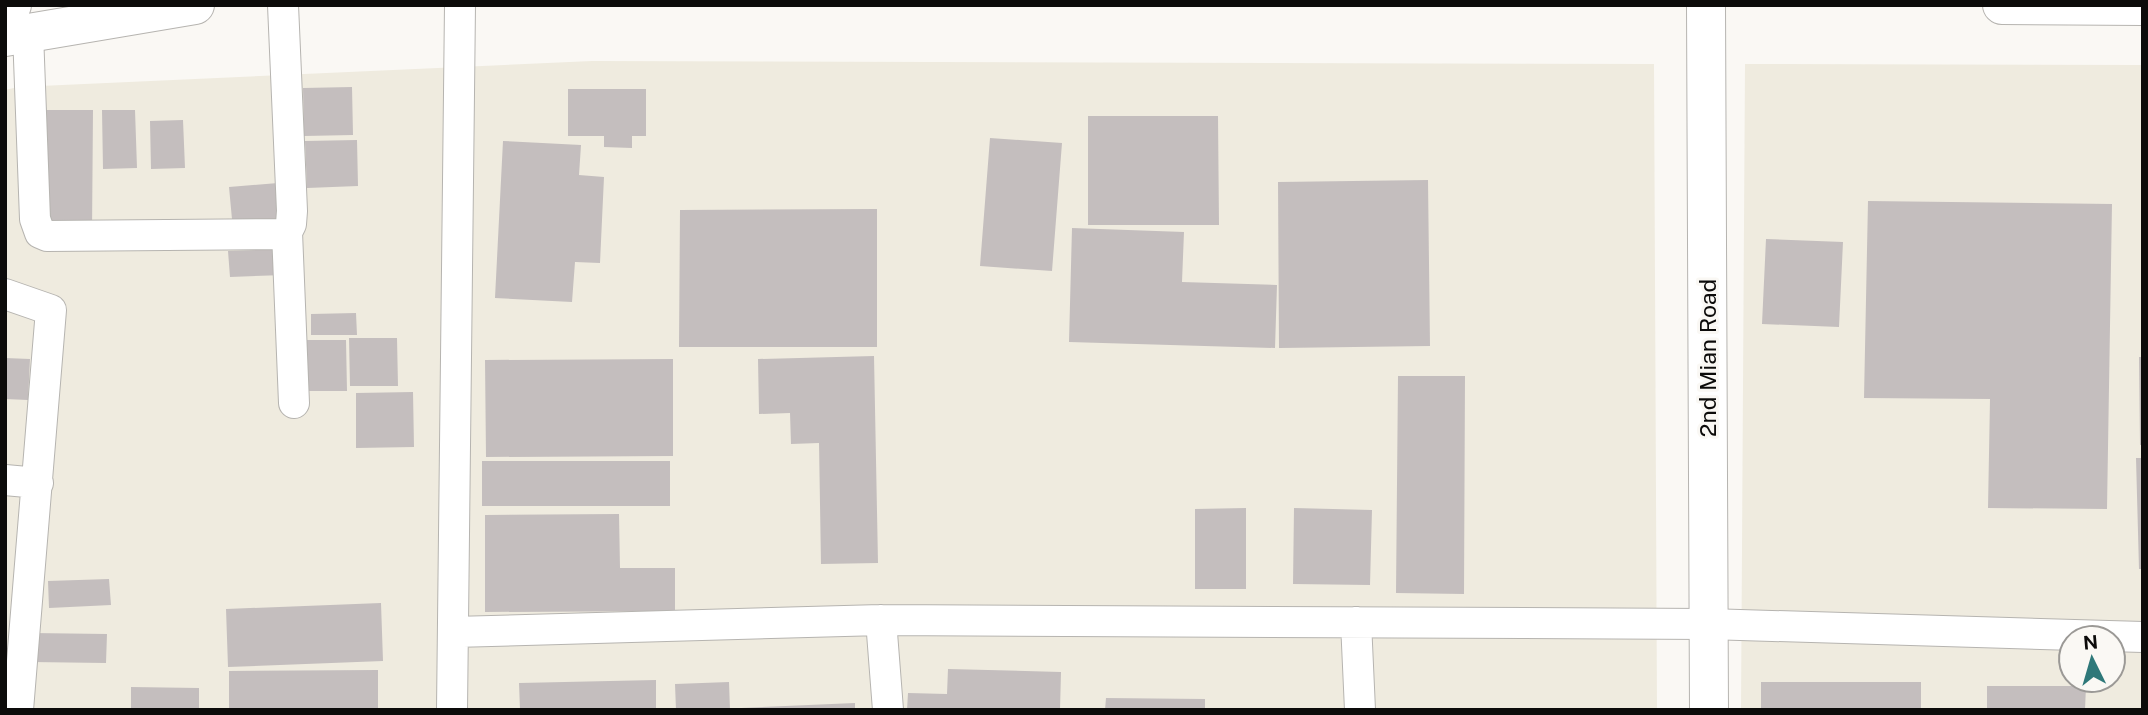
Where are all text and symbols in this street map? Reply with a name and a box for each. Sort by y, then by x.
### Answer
street label: 2nd Mian Road [1694,279,1721,437]
north arrow [2057,624,2127,694]
text: N [2082,630,2099,654]

